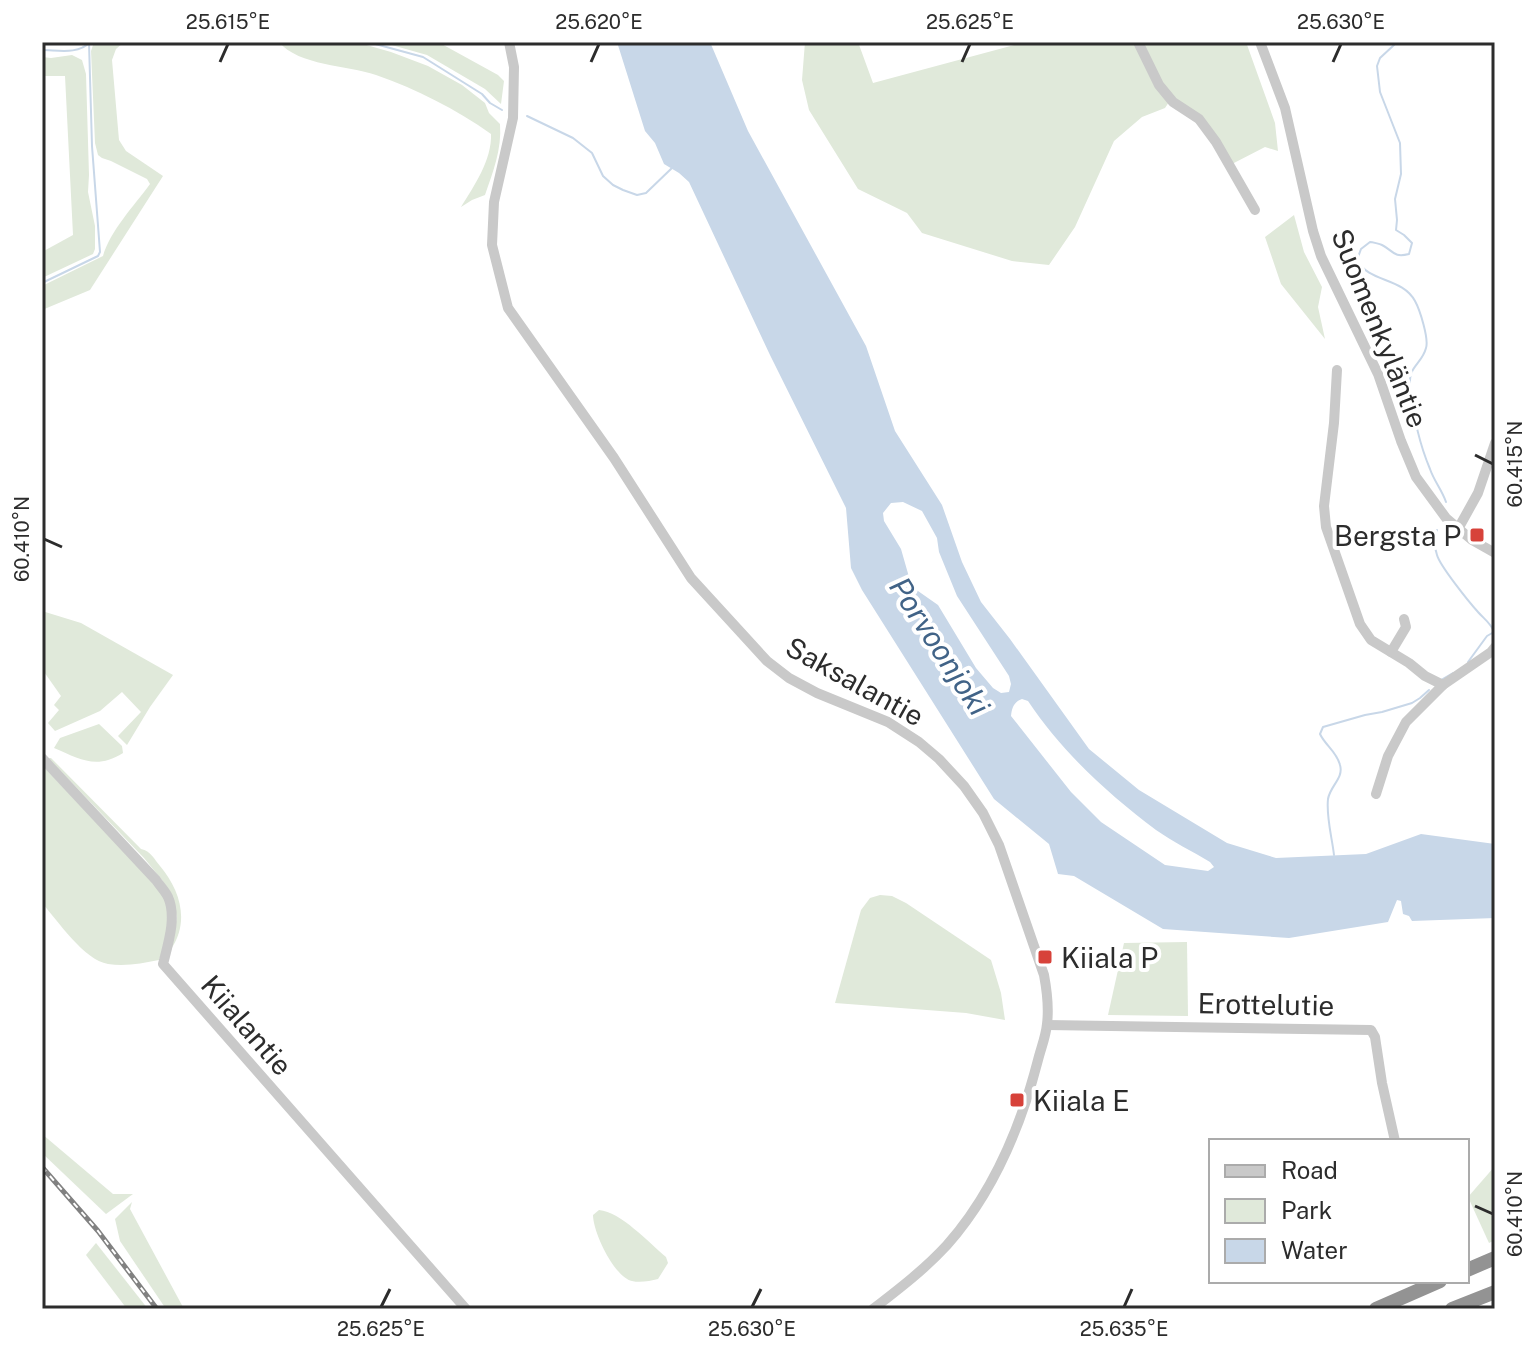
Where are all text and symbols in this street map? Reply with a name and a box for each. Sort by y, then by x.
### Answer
text: 25.615°E [186,10,270,34]
text: 25.620°E [555,10,643,34]
text: 25.625°E [926,10,1014,34]
text: 25.630°E [1297,10,1385,34]
street label: Suomenkyläntie [1325,224,1435,432]
text: 60.415°N [1503,421,1527,507]
text: 60.410°N [10,496,34,582]
place label: Bergsta P [1334,519,1461,552]
marker: Bergsta P [1468,526,1486,544]
water label: Porvoonjoki [882,570,998,722]
street label: Saksalantie [780,630,930,732]
place label: Kiiala P [1061,941,1158,974]
marker: Kiiala P [1036,948,1054,966]
street label: Kiialantie [195,968,299,1082]
street label: Erottelutie [1197,986,1335,1022]
place label: Kiiala E [1033,1084,1130,1117]
marker: Kiiala E [1008,1091,1026,1109]
legend [1209,1139,1469,1283]
text: Road [1281,1156,1338,1184]
text: 60.410°N [1503,1171,1527,1257]
text: Park [1281,1196,1332,1224]
text: Water [1281,1236,1348,1264]
text: 25.625°E [337,1317,425,1341]
text: 25.630°E [708,1317,796,1341]
text: 25.635°E [1080,1317,1168,1341]

